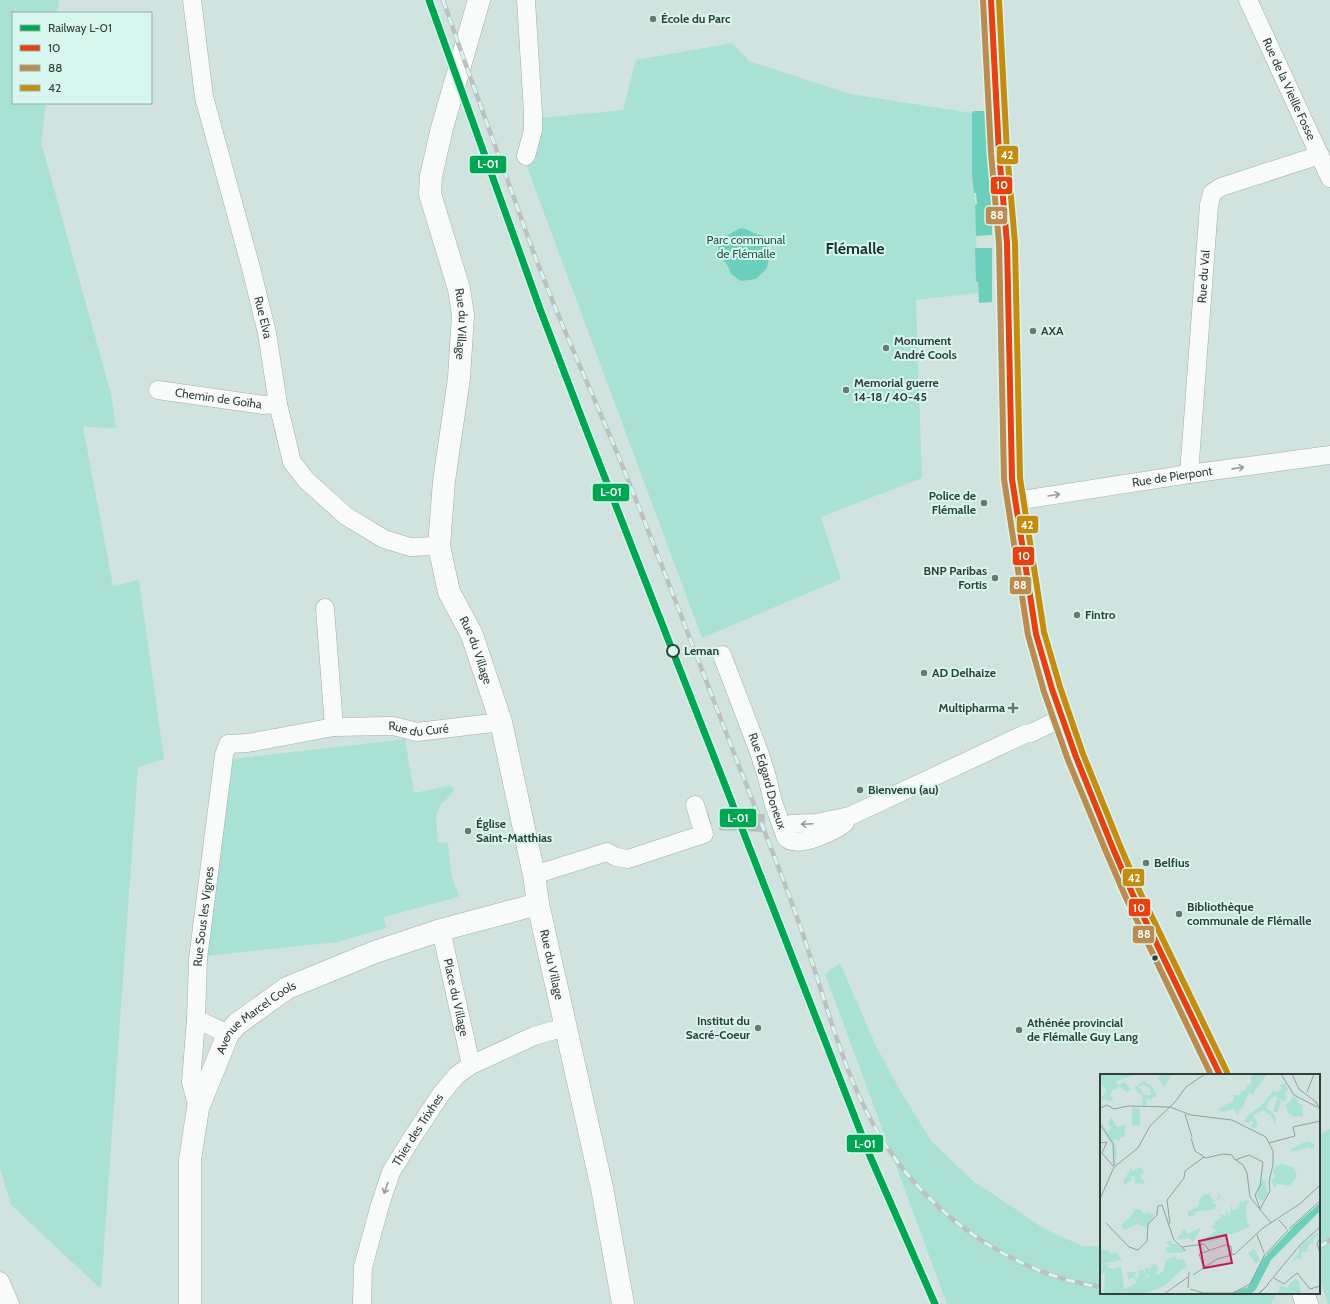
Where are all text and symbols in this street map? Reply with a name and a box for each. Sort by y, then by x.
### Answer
place label: École du Parc [661,11,731,26]
legend [12,12,152,104]
marker: École du Parc [648,14,658,24]
text: Railway L-01 [48,20,112,35]
street label: Rue de la Vieille Fosse [1259,35,1320,142]
text: 10 [48,40,60,55]
text: 88 [48,60,63,75]
text: 42 [48,80,61,95]
line badge: 42 [996,145,1019,165]
text: 42 [1001,148,1014,162]
line badge: L-01 [469,155,507,174]
text: L-01 [477,157,499,171]
line badge: 10 [990,176,1013,195]
text: 10 [996,178,1008,192]
line badge: 88 [985,206,1008,225]
text: 88 [990,208,1004,222]
park label: Parc communal de Flémalle [707,232,786,261]
district label: Flémalle [825,239,885,258]
street label: Rue du Val [1194,249,1213,304]
street label: Rue du Village [452,287,471,360]
street label: Rue Elva [251,295,276,340]
place label: AXA [1041,323,1064,338]
marker: AXA [1028,326,1038,336]
place label: Monument André Cools [894,333,957,362]
marker: Monument André Cools [881,343,891,353]
place label: Memorial guerre 14-18 / 40-45 [854,375,939,404]
street label: Chemin de Goïha [174,384,263,412]
marker: Memorial guerre 14-18 / 40-45 [841,385,851,395]
street label: Rue de Pierpont [1131,463,1213,490]
one-way arrow [1231,464,1244,471]
line badge: L-01 [592,483,630,502]
text: L-01 [600,485,622,499]
place label: Police de Flémalle [929,488,976,517]
one-way arrow [1047,491,1060,499]
marker: Police de Flémalle [979,498,989,508]
line badge: 42 [1016,515,1039,534]
text: 42 [1021,518,1034,532]
line badge: 10 [1012,546,1035,566]
text: 10 [1018,549,1030,563]
place label: BNP Paribas Fortis [923,563,987,592]
marker: BNP Paribas Fortis [990,573,1000,583]
line badge: 88 [1009,576,1032,595]
text: 88 [1013,578,1027,592]
place label: Fintro [1085,607,1116,622]
marker: Fintro [1072,610,1082,620]
street label: Rue du Village [456,613,496,686]
place label: Leman [684,643,719,658]
marker: Leman [666,644,680,658]
place label: AD Delhaize [932,665,996,680]
marker: AD Delhaize [919,668,929,678]
place label: Multipharma [939,700,1005,715]
marker: Multipharma [1008,703,1018,713]
street label: Rue du Curé [388,718,449,739]
street label: Rue Edgard Doneux [745,730,790,831]
place label: Bienvenu (au) [868,782,939,797]
marker: Bienvenu (au) [855,785,865,795]
line badge: L-01 [719,808,757,828]
text: L-01 [727,811,749,825]
place label: Église Saint-Matthias [476,816,552,845]
one-way arrow [801,820,814,827]
marker: Église Saint-Matthias [463,826,473,836]
place label: Belfius [1154,855,1190,870]
marker: Belfius [1141,858,1151,868]
street label: Rue Sous les Vignes [190,866,217,967]
line badge: 42 [1122,868,1145,887]
text: 42 [1128,871,1141,885]
line badge: 10 [1128,898,1151,917]
place label: Bibliothèque communale de Flémalle [1187,899,1311,928]
text: 10 [1133,901,1145,915]
marker: Bibliothèque communale de Flémalle [1174,909,1184,919]
line badge: 88 [1132,925,1155,944]
text: 88 [1137,927,1151,941]
street label: Rue du Village [537,928,567,1001]
unlabelled marker [1150,953,1160,963]
street label: Place du Village [441,957,472,1038]
street label: Avenue Marcel Cools [213,977,298,1056]
place label: Institut du Sacré-Coeur [686,1013,750,1042]
place label: Athénée provincial de Flémalle Guy Lang [1027,1015,1138,1044]
marker: Institut du Sacré-Coeur [753,1023,763,1033]
marker: Athénée provincial de Flémalle Guy Lang [1014,1025,1024,1035]
inset map [1100,1074,1320,1294]
street label: Thier des Trixhes [388,1090,446,1169]
line badge: L-01 [846,1134,884,1153]
text: L-01 [854,1137,876,1151]
one-way arrow [382,1181,389,1194]

